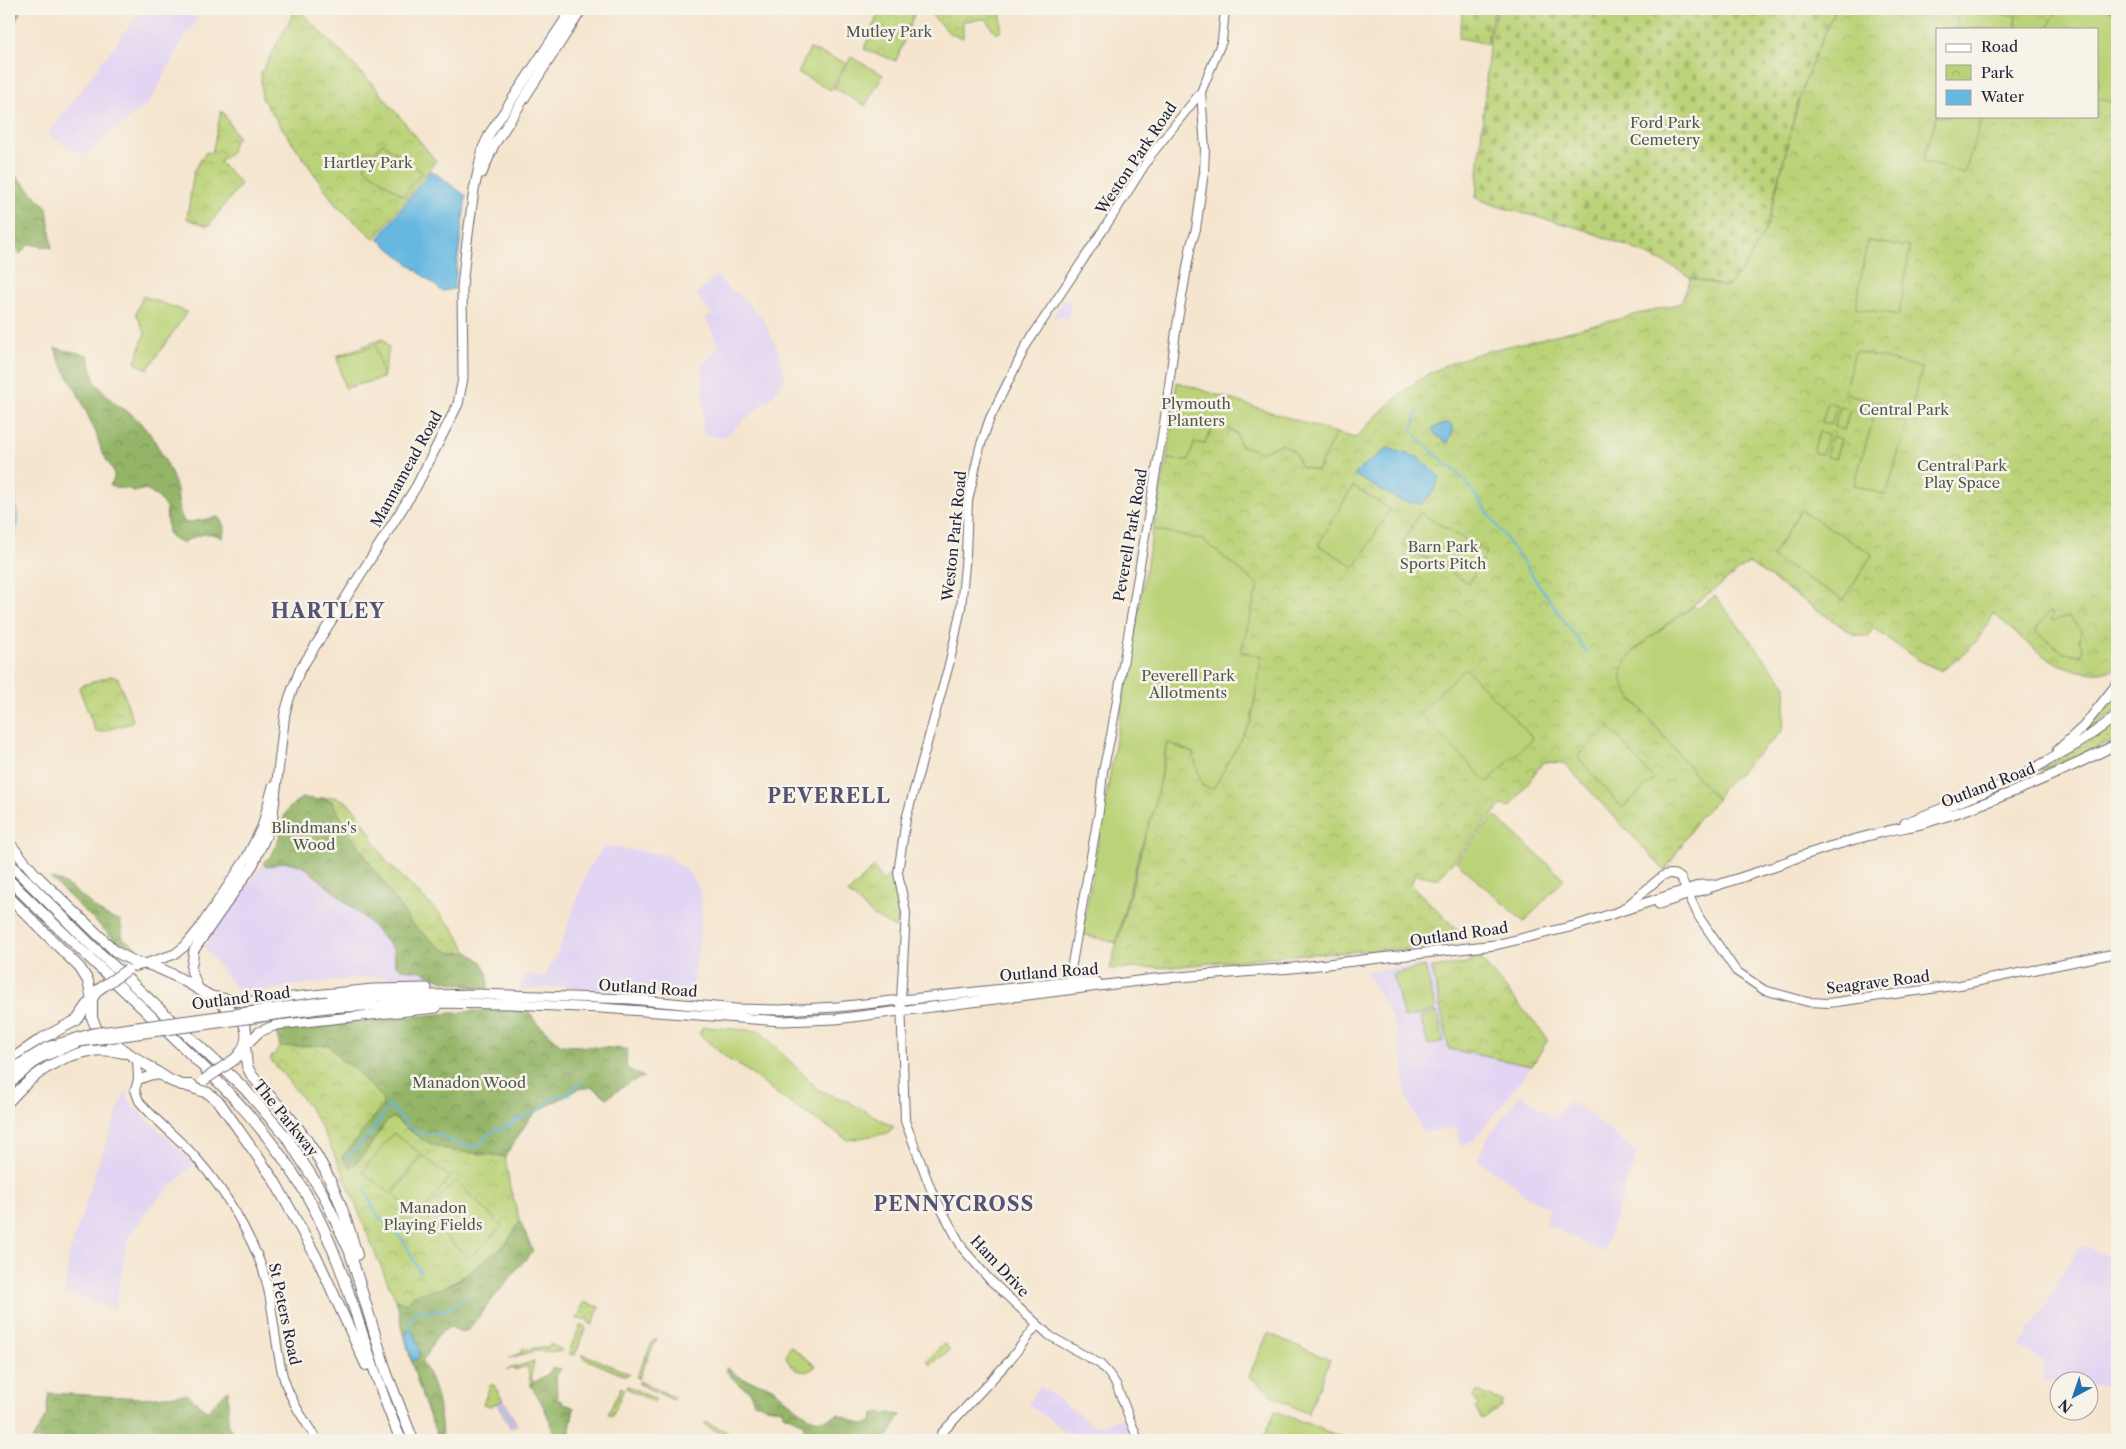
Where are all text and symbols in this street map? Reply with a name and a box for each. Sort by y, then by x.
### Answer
park label: Mutley Park [846,22,934,41]
legend [1936,28,2098,118]
text: Road [1981,37,2018,56]
text: Park [1981,63,2015,82]
text: Water [1980,87,2025,106]
street label: Weston Park Road [1091,98,1181,219]
park label: Ford Park Cemetery [1630,113,1701,149]
park label: Hartley Park [323,153,414,172]
park label: Plymouth Planters [1161,394,1231,430]
park label: Central Park [1859,400,1950,419]
street label: Mannamead Road [366,407,446,531]
park label: Central Park Play Space [1917,456,2008,492]
street label: Peverell Park Road [1109,467,1151,603]
street label: Weston Park Road [938,470,970,603]
park label: Barn Park Sports Pitch [1400,537,1487,573]
district label: HARTLEY [271,599,385,623]
park label: Peverell Park Allotments [1141,666,1236,702]
street label: Outland Road [1938,758,2038,812]
district label: PEVERELL [767,784,891,808]
park label: Blindmans's Wood [271,818,357,854]
street label: Outland Road [1409,918,1509,950]
street label: Outland Road [999,959,1099,985]
street label: Seagrave Road [1825,966,1931,998]
street label: Outland Road [598,975,698,1001]
street label: Outland Road [191,983,291,1013]
park label: Manadon Wood [412,1073,526,1092]
street label: The Parkway [249,1076,323,1161]
district label: PENNYCROSS [874,1192,1034,1216]
park label: Manadon Playing Fields [384,1198,482,1234]
street label: Ham Drive [967,1231,1033,1301]
street label: St Peters Road [265,1261,305,1367]
north arrow [2048,1372,2098,1422]
text: N [2055,1395,2076,1417]

